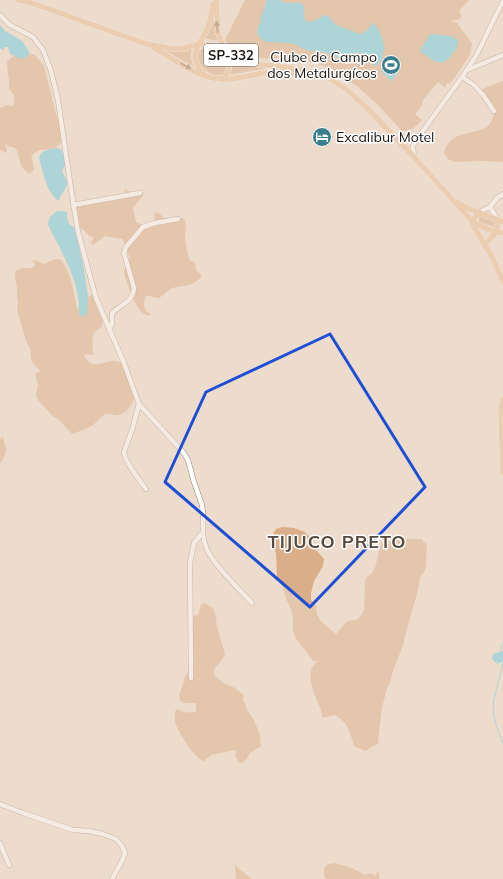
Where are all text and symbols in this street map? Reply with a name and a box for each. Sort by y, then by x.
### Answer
one-way arrow [214,21,220,33]
road number: SP-332 [204,44,258,66]
place label: Clube de Campo dos Metalurgícos [267,48,377,82]
sports icon: Clube de Campo dos Metalurgícos [380,54,402,76]
one-way arrow [180,62,191,69]
hotel icon: Excalibur Motel [311,126,333,148]
place label: Excalibur Motel [336,128,434,146]
district label: TIJUCO PRETO [268,530,406,553]

